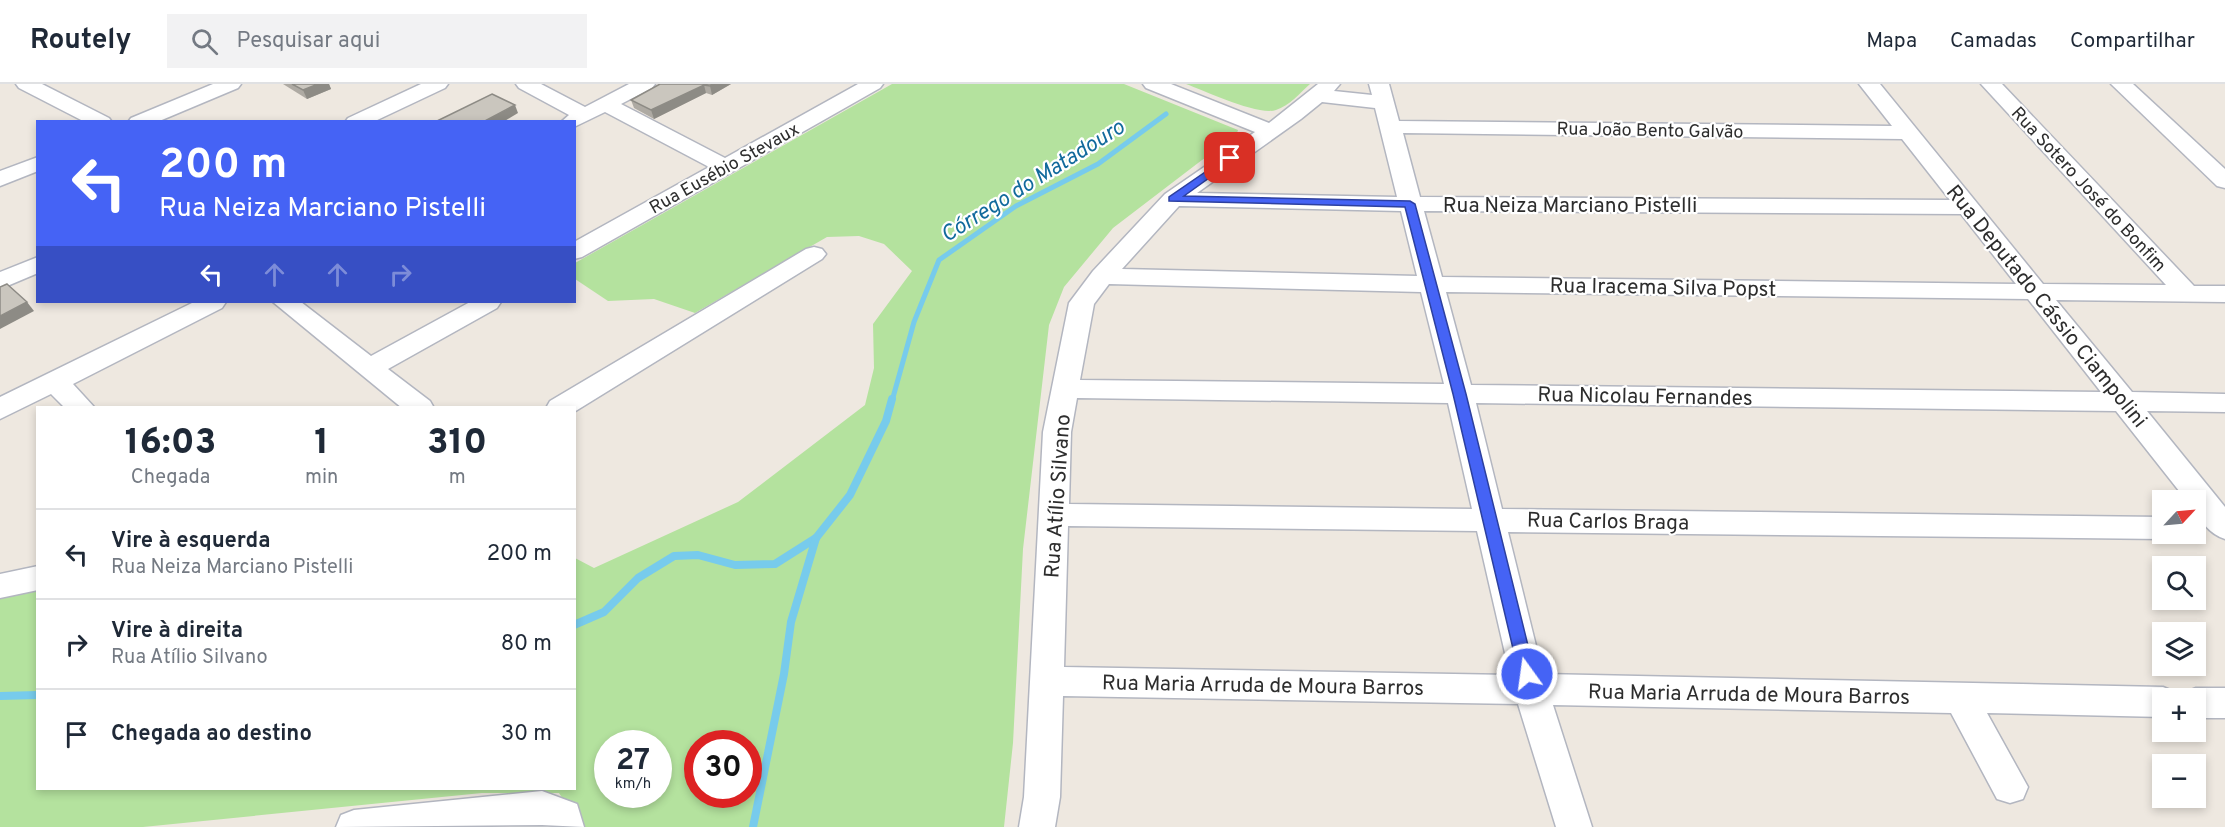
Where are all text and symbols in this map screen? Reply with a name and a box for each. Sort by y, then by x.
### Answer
search box [167,14,587,68]
text: Routely [30,23,131,59]
icon: search [188,25,221,58]
text: Pesquisar aqui [236,28,380,55]
text: Mapa [1866,28,1917,55]
text: Camadas [1950,28,2037,55]
text: Compartilhar [2070,28,2195,55]
street label: Rua Sotero José do Bonfim [2005,103,2170,277]
water label: Córrego do Matadouro [937,114,1130,250]
street label: Rua João Bento Galvão [1556,118,1744,145]
street label: Rua Eusébio Stevaux [646,119,804,220]
pin [1204,132,1255,183]
text: 200 m [159,140,287,193]
icon: arrive [1213,141,1246,174]
icon: left [60,144,138,222]
street label: Rua Deputado Cássio Ciampolini [1939,180,2152,434]
text: Rua Neiza Marciano Pistelli [159,192,486,226]
street label: Rua Neiza Marciano Pistelli [1443,193,1697,220]
icon: left [195,258,228,291]
icon: ahead [258,258,291,291]
icon: ahead [321,258,354,291]
icon: right [384,258,417,291]
street label: Rua Iracema Silva Popst [1549,273,1776,304]
street label: Rua Nicolau Fernandes [1537,382,1753,413]
street label: Rua Atílio Silvano [1039,413,1078,579]
text: 16:03 [125,421,216,467]
text: 1 [314,421,329,467]
text: 310 [427,421,487,467]
text: Chegada [131,465,210,491]
text: min [305,465,338,491]
text: m [449,465,466,491]
north arrow [2152,490,2206,544]
map controls [2152,490,2206,808]
street label: Rua Carlos Braga [1527,508,1689,537]
text: Vire à esquerda [111,528,270,555]
icon: left [60,538,93,571]
text: 200 m [487,541,552,568]
text: Rua Neiza Marciano Pistelli [111,555,353,581]
button: search [2152,556,2206,610]
text: Vire à direita [111,618,243,645]
button: layers [2152,622,2206,676]
icon: right [60,628,93,661]
text: 80 m [501,631,552,658]
position arrow [1495,642,1559,706]
text: Rua Atílio Silvano [111,645,268,671]
street label: Rua Maria Arruda de Moura Barros [1102,670,1424,703]
street label: Rua Maria Arruda de Moura Barros [1588,679,1910,712]
button: + [2152,688,2206,742]
icon: arrive [60,718,93,751]
text: Chegada ao destino [111,721,312,748]
text: 30 m [501,721,552,748]
speed limit sign: 30 [684,730,762,808]
text: 27 [616,743,650,780]
button: − [2152,754,2206,808]
text: km/h [615,775,651,794]

